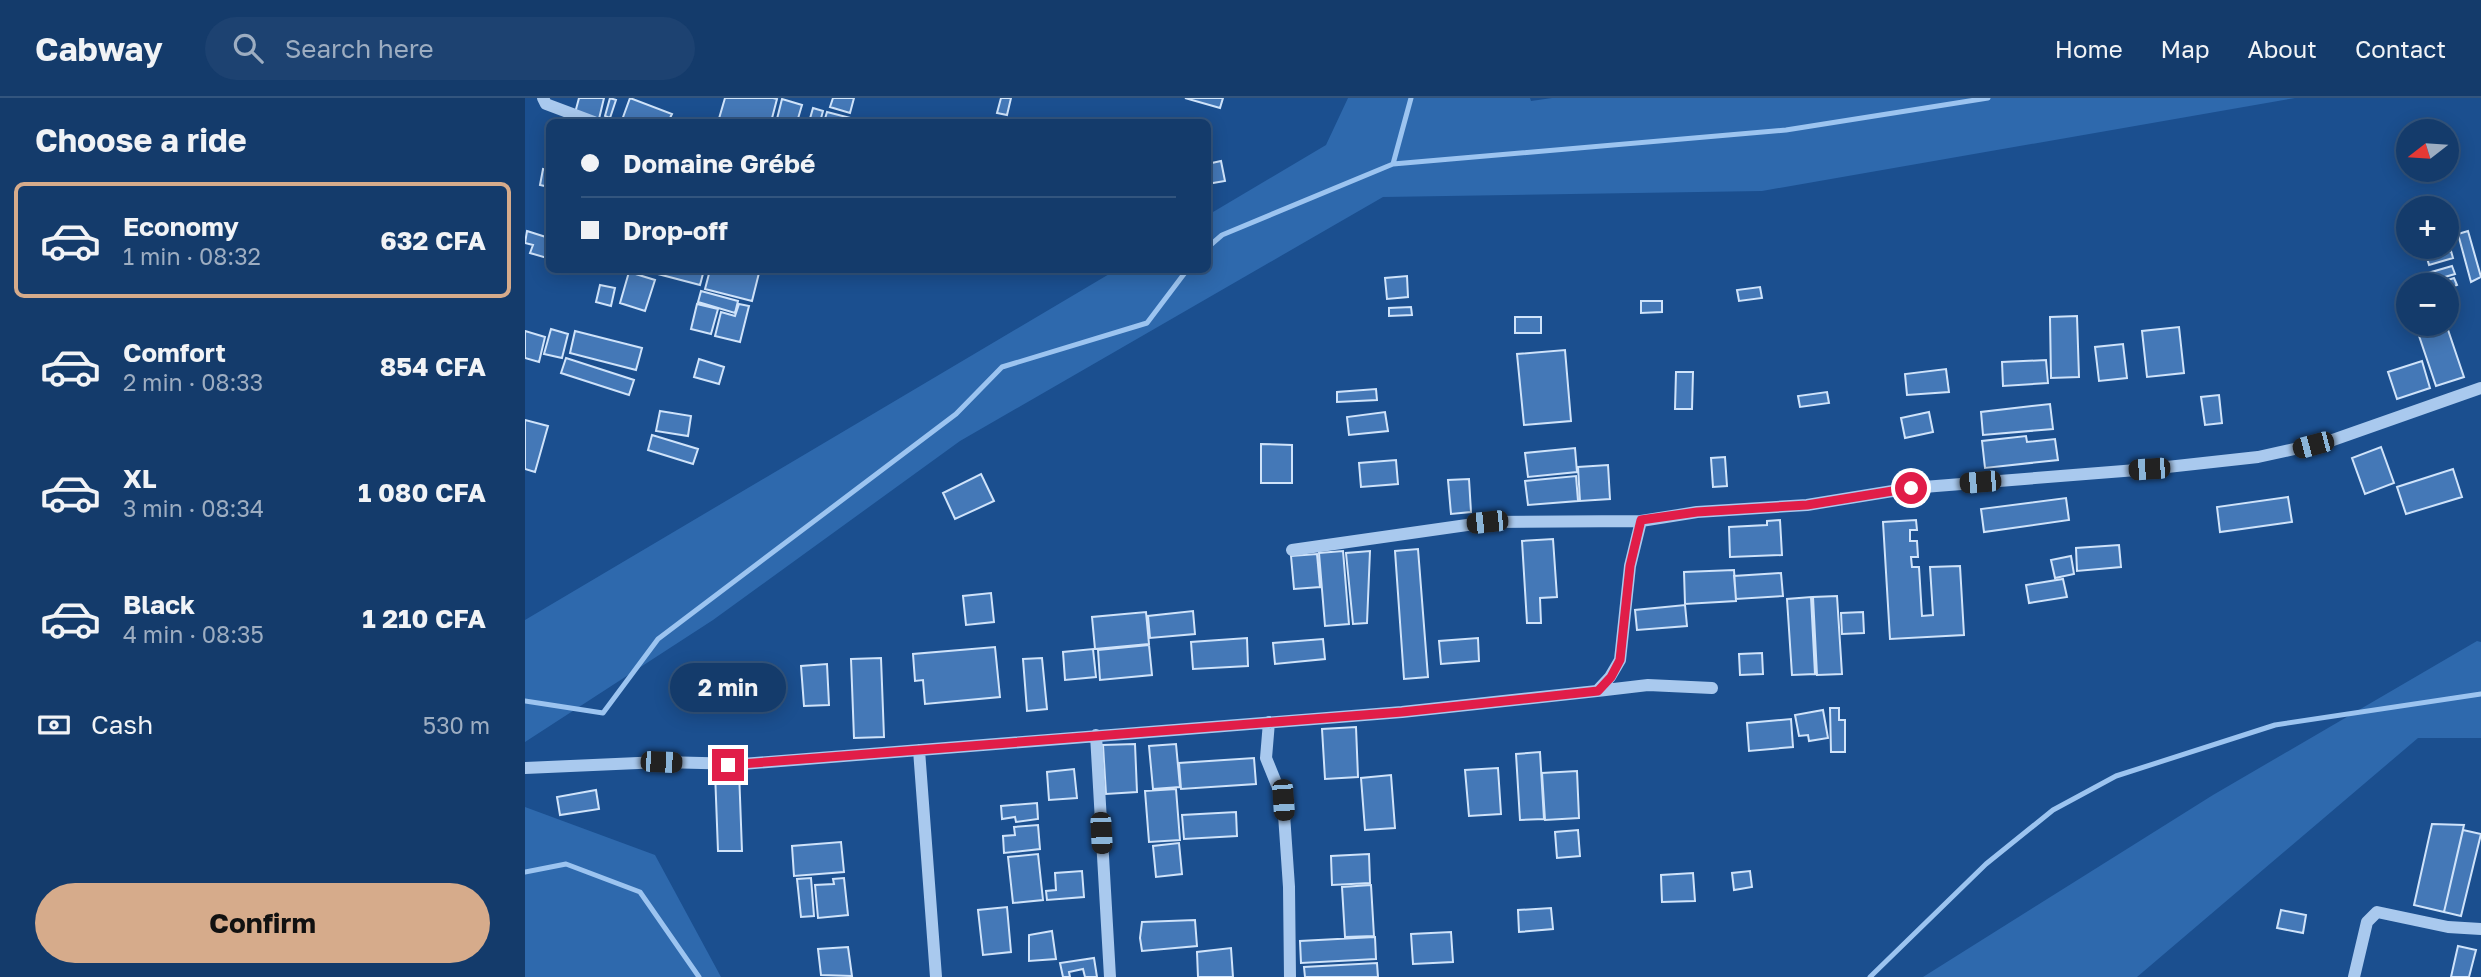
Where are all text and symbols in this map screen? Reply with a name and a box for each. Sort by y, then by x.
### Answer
search box [205,17,695,80]
text: Cabway [35,29,163,68]
icon: search [229,29,267,67]
text: Search here [285,33,434,64]
text: Home [2055,34,2123,63]
text: Map [2161,34,2210,63]
text: About [2248,34,2317,63]
text: Contact [2355,34,2446,63]
north arrow [2396,119,2459,182]
map controls [2396,119,2459,336]
text: Choose a ride [35,121,247,159]
text: Domaine Grébé [623,148,815,179]
button: + [2396,196,2459,259]
icon: car [39,209,102,272]
text: Economy [123,211,239,242]
text: Drop-off [623,215,728,246]
text: 632 CFA [380,225,486,256]
text: 1 min · 08:32 [123,242,261,270]
button: − [2396,273,2459,336]
icon: car [39,335,102,398]
text: Comfort [123,337,226,368]
text: 854 CFA [380,351,486,382]
text: 2 min · 08:33 [123,368,263,396]
car [2290,429,2337,461]
car [2128,457,2171,481]
icon: car [39,461,102,524]
text: XL [123,463,157,494]
car [1959,470,2002,494]
route start [1895,472,1927,504]
text: 1 080 CFA [358,477,486,508]
text: 3 min · 08:34 [123,494,264,522]
car [1466,509,1509,535]
icon: car [39,587,102,650]
text: Black [123,589,195,620]
text: 1 210 CFA [362,603,486,634]
text: 4 min · 08:35 [123,620,264,648]
callout: 2 min [670,664,786,712]
text: 2 min [698,673,758,701]
icon: cash [35,706,73,744]
text: Cash [91,709,153,740]
text: 530 m [423,711,490,739]
route end [712,749,744,781]
car [640,751,683,773]
car [1272,778,1295,822]
car [1090,811,1113,855]
button: Confirm [35,883,490,963]

